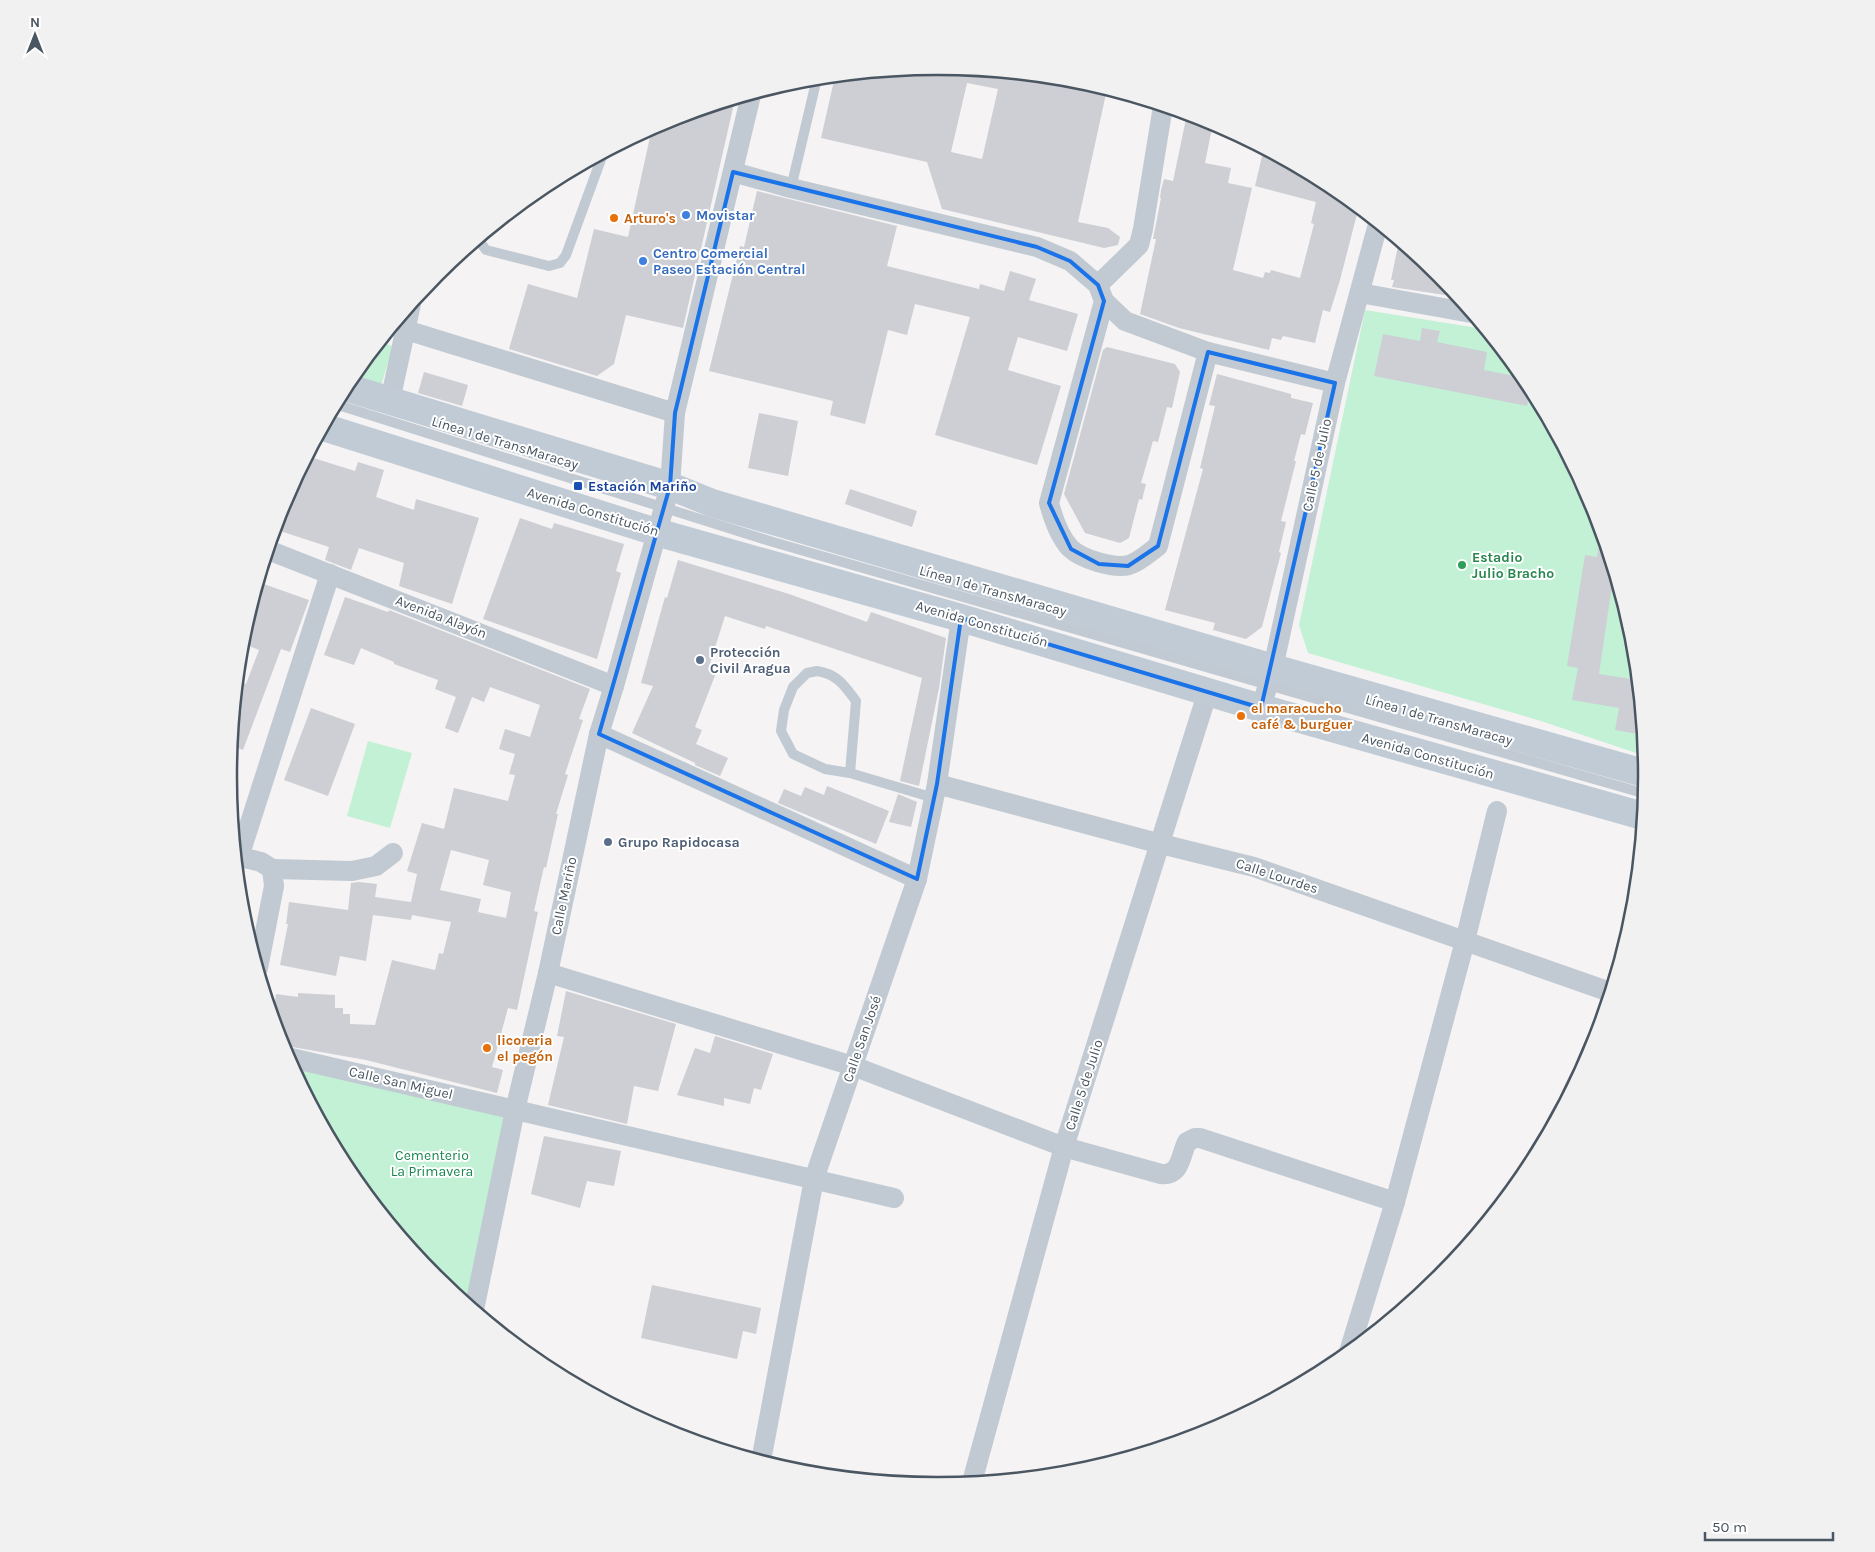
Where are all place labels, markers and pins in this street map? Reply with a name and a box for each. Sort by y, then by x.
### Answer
place label: Movistar [696,207,755,224]
marker: Movistar [680,209,692,221]
place label: Arturo's [624,210,676,227]
marker: Arturo's [608,212,620,224]
place label: Centro Comercial Paseo Estación Central [653,245,806,278]
marker: Centro Comercial Paseo Estación Central [637,255,649,267]
place label: Estación Mariño [588,478,697,495]
marker: Estación Mariño [572,480,584,492]
place label: Estadio Julio Bracho [1472,549,1554,582]
marker: Estadio Julio Bracho [1456,559,1468,571]
place label: Protección Civil Aragua [710,644,791,677]
marker: Protección Civil Aragua [694,654,706,666]
place label: el maracucho café & burguer [1251,700,1353,733]
marker: el maracucho café & burguer [1235,710,1247,722]
place label: Grupo Rapidocasa [618,834,740,851]
marker: Grupo Rapidocasa [602,836,614,848]
place label: licoreria el pegón [497,1032,553,1065]
marker: licoreria el pegón [481,1042,493,1054]

